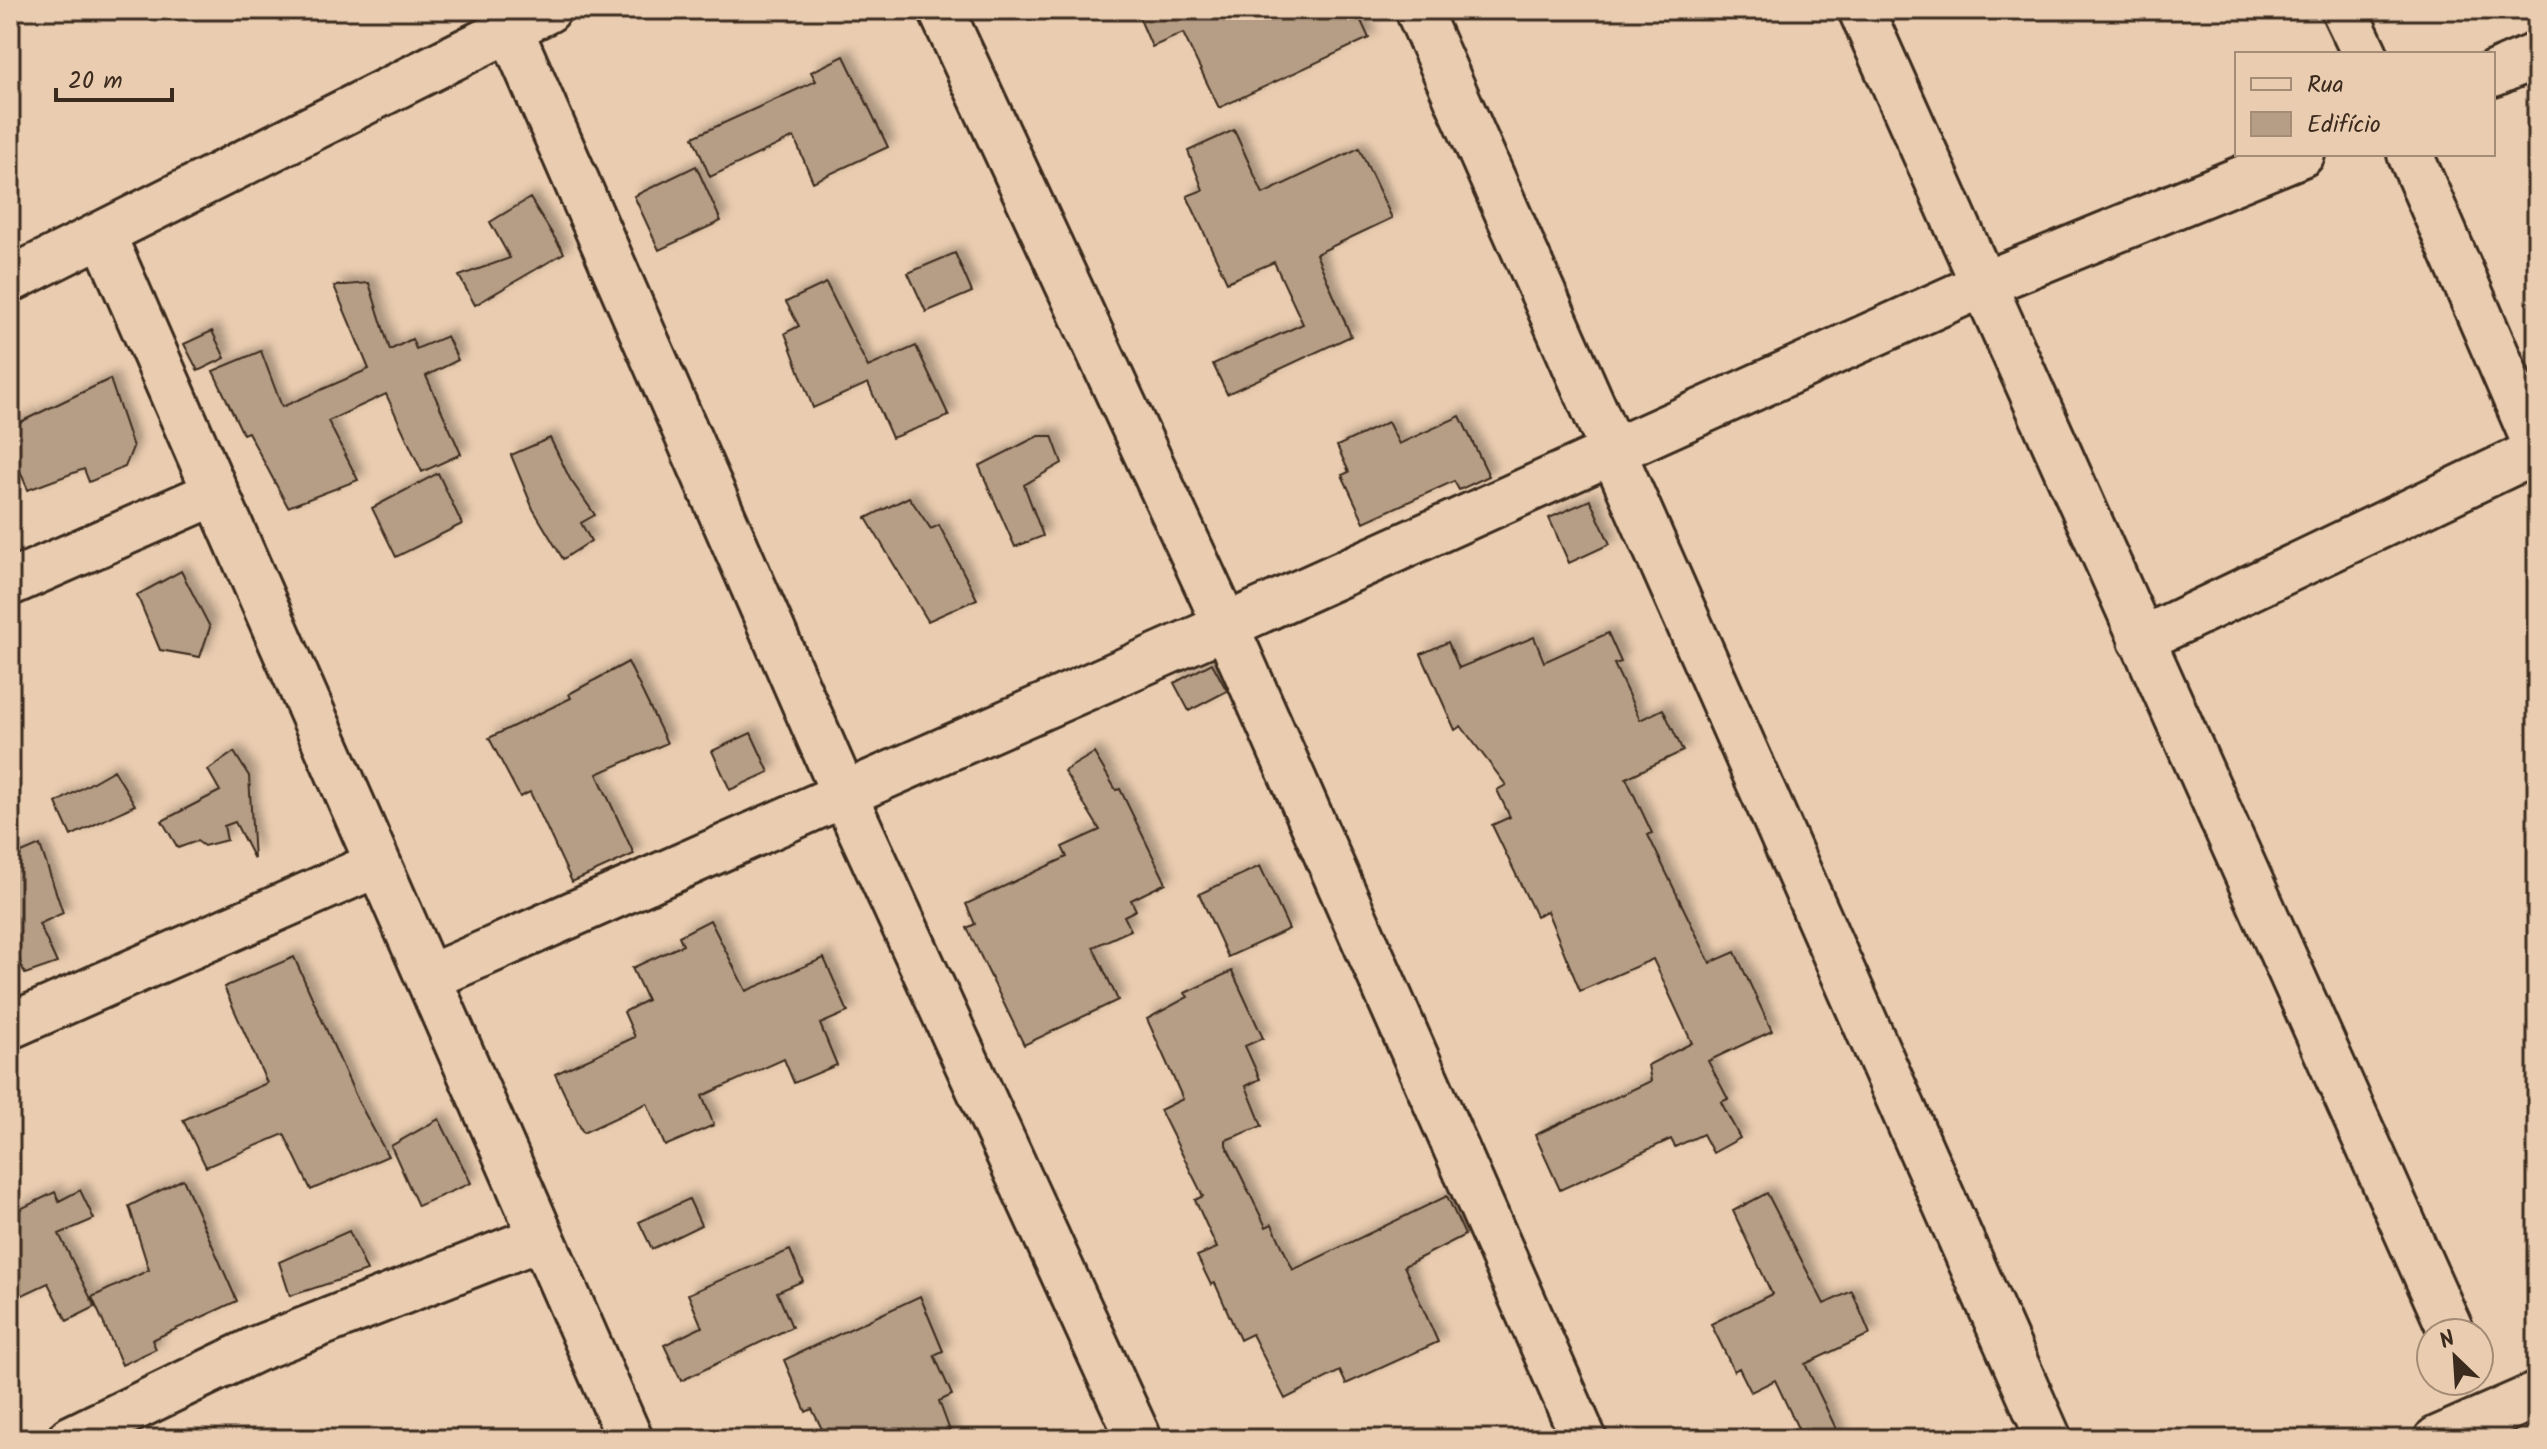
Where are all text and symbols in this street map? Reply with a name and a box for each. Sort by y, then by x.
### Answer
scale bar [56,52,172,102]
legend [2235,52,2495,156]
text: 20 m [68,62,123,101]
text: Rua [2307,66,2344,105]
text: Edifício [2307,106,2381,145]
north arrow [2415,1317,2495,1397]
text: N [2434,1322,2461,1360]

